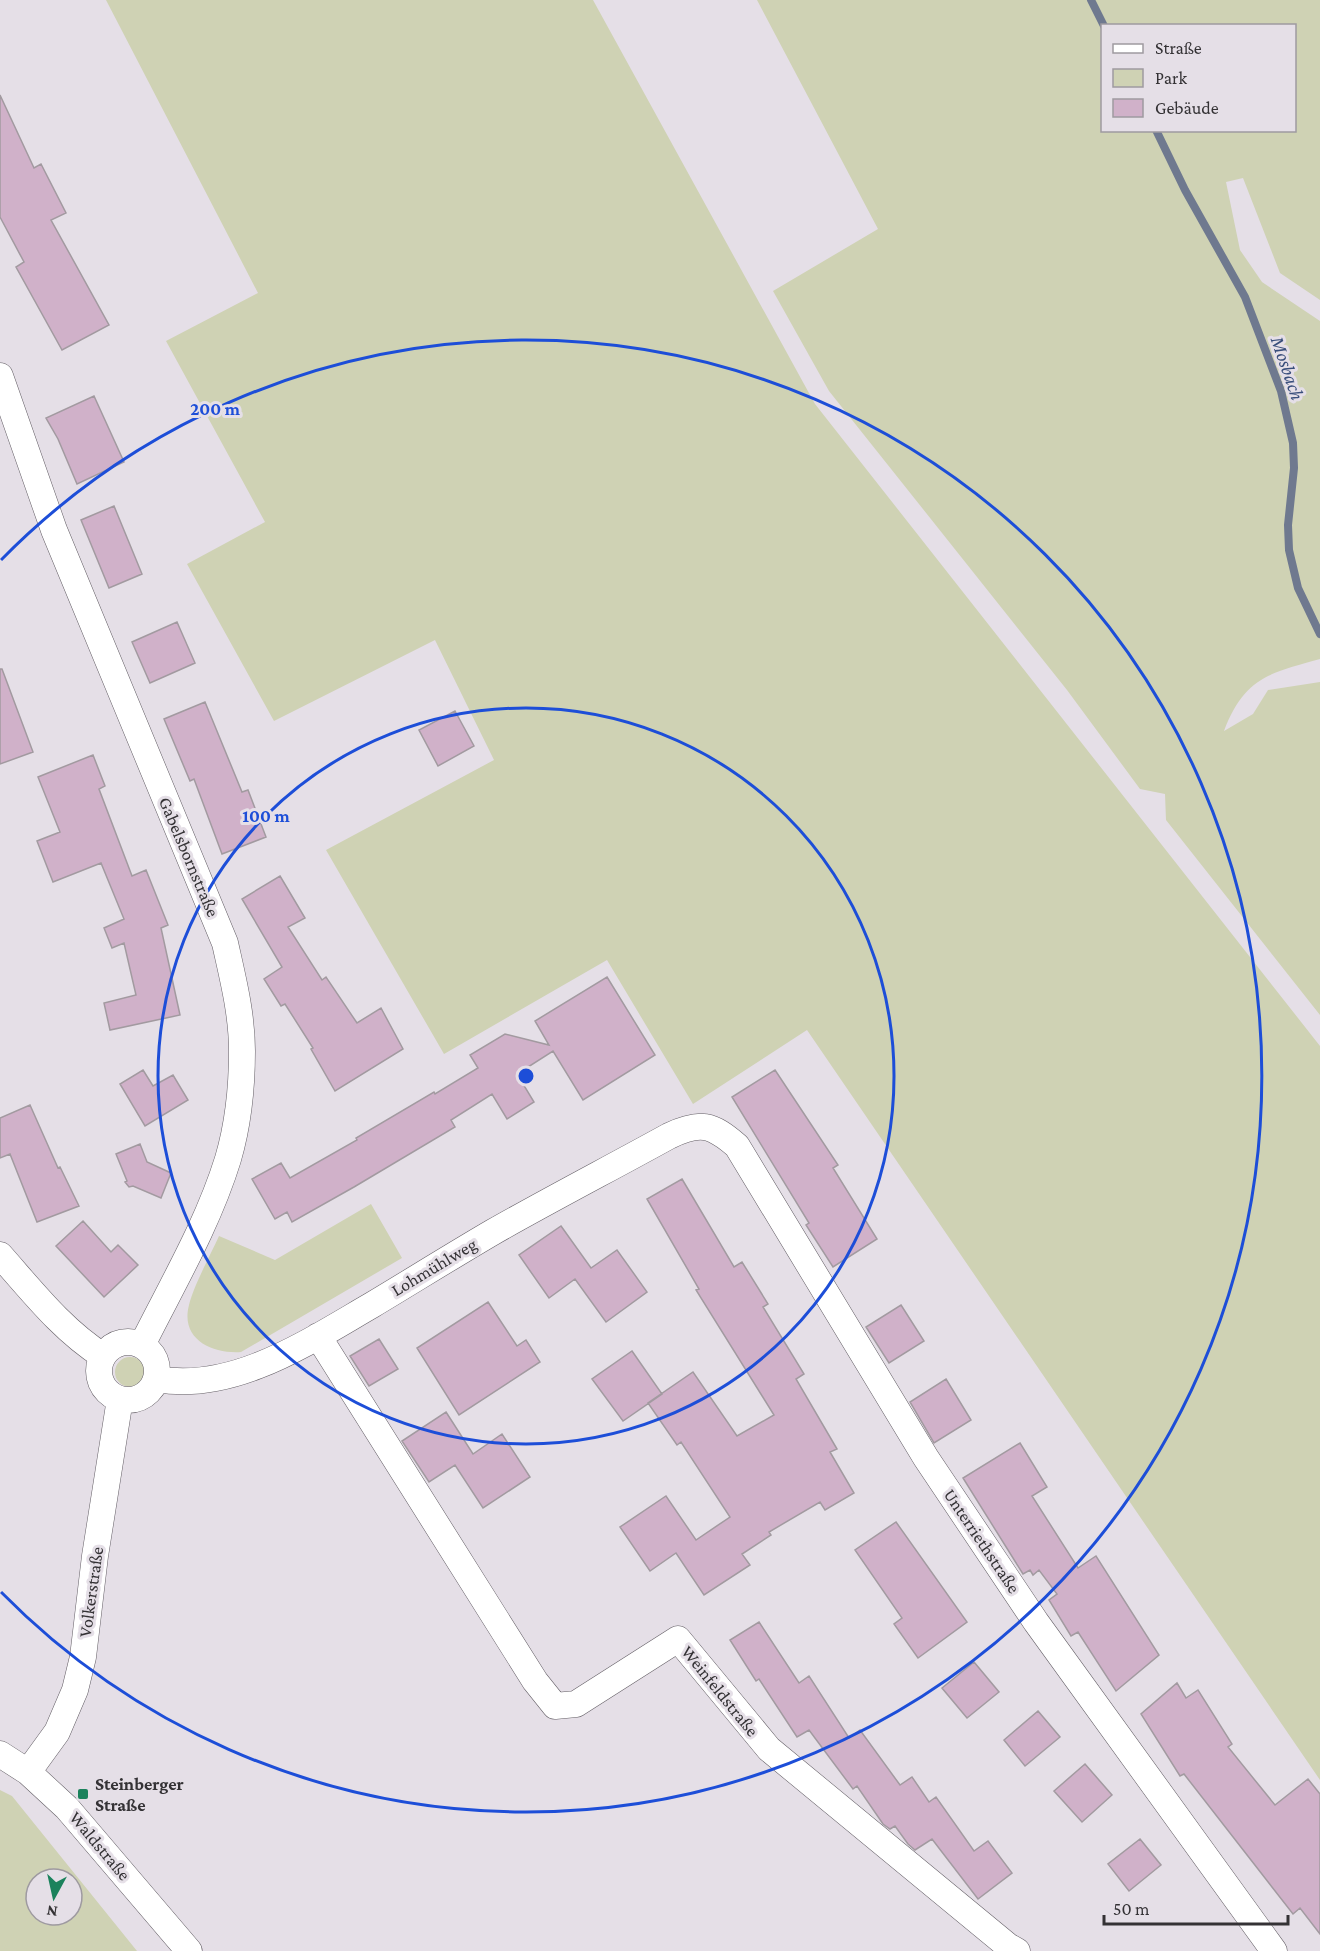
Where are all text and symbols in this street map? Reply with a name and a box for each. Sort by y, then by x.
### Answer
legend [1101,24,1296,132]
text: Straße [1155,38,1202,58]
text: Park [1155,68,1187,88]
text: Gebäude [1155,98,1219,118]
water label: Mosbach [1266,332,1309,403]
text: 200 m [190,399,241,419]
street label: Gabelsbornstraße [155,794,223,920]
text: 100 m [242,806,290,826]
centre of rings [516,1066,536,1086]
street label: Lohmühlweg [388,1234,480,1300]
street label: Unterriethstraße [940,1485,1024,1597]
street label: Volkerstraße [75,1545,107,1639]
street label: Weinfeldstraße [677,1642,763,1740]
place label: Steinberger Straße [95,1774,184,1815]
marker: Steinberger Straße [76,1787,90,1801]
street label: Waldstraße [65,1808,135,1885]
north arrow [24,1867,84,1927]
scale bar [1104,1888,1288,1926]
text: 50 m [1113,1899,1150,1919]
text: N [45,1902,59,1921]

